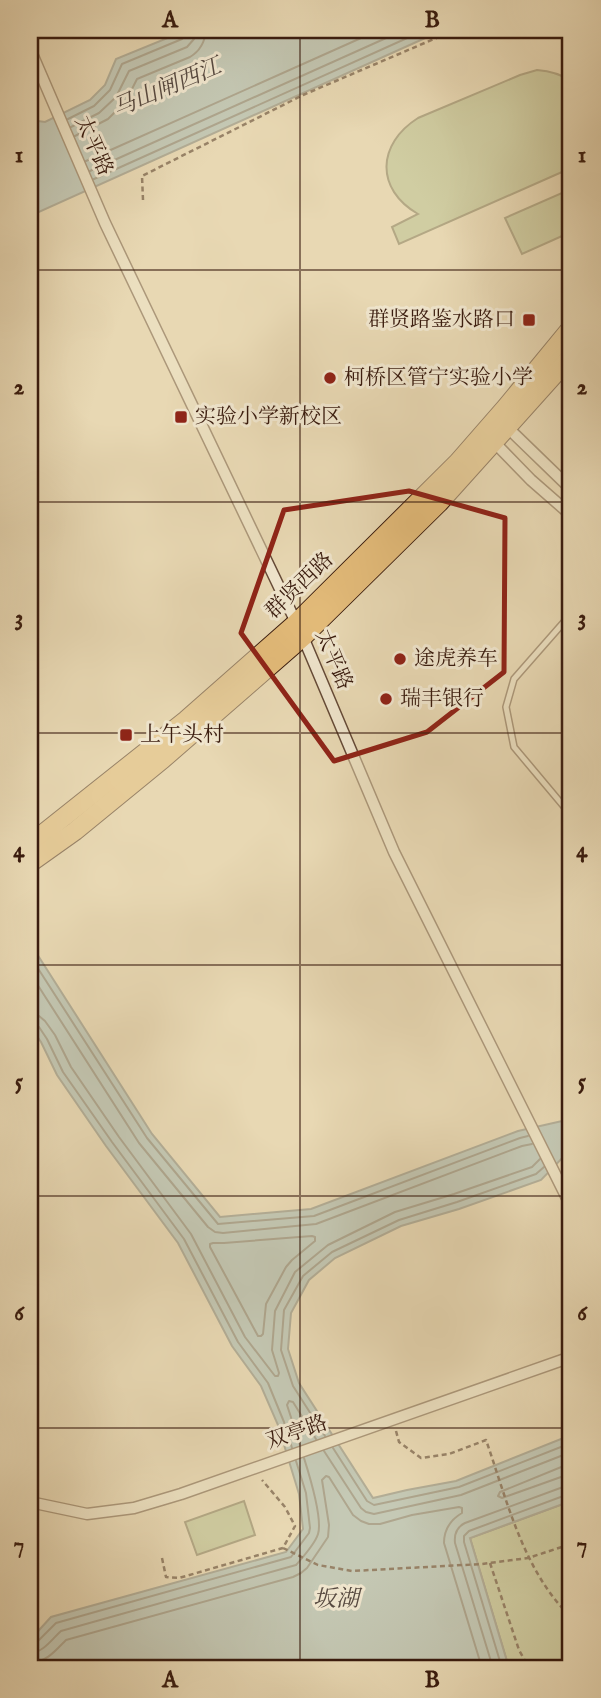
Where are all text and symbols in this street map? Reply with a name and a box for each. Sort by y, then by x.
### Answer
text: A [161,6,179,35]
text: B [424,6,440,35]
water label: 马山闸西江 [108,51,228,124]
street label: 太平路 [68,112,118,180]
text: 1 [15,141,23,170]
text: 1 [578,141,586,170]
place label: 群贤路鉴水路口 [368,307,515,334]
marker: 群贤路鉴水路口 [521,312,537,328]
place label: 柯桥区管宁实验小学 [344,365,533,392]
marker: 柯桥区管宁实验小学 [322,370,338,386]
text: 2 [14,373,25,402]
text: 2 [577,373,588,402]
place label: 实验小学新校区 [195,404,342,431]
marker: 实验小学新校区 [173,409,189,425]
street label: 群贤西路 [260,547,340,625]
text: 3 [15,604,23,633]
text: 3 [578,604,586,633]
street label: 太平路 [308,626,358,694]
place label: 途虎养车 [414,646,498,673]
marker: 途虎养车 [392,651,408,667]
place label: 瑞丰银行 [400,686,484,713]
marker: 瑞丰银行 [378,691,394,707]
place label: 上午头村 [140,722,224,749]
marker: 上午头村 [118,727,134,743]
text: 4 [13,836,25,865]
text: 4 [576,836,588,865]
text: 5 [15,1068,24,1097]
text: 5 [578,1068,587,1097]
text: 6 [14,1299,25,1328]
text: 6 [577,1299,588,1328]
street label: 双亭路 [263,1410,331,1456]
text: 7 [14,1531,24,1560]
text: 7 [577,1531,587,1560]
water label: 坂湖 [313,1585,363,1614]
text: A [161,1666,179,1695]
text: B [424,1666,440,1695]

